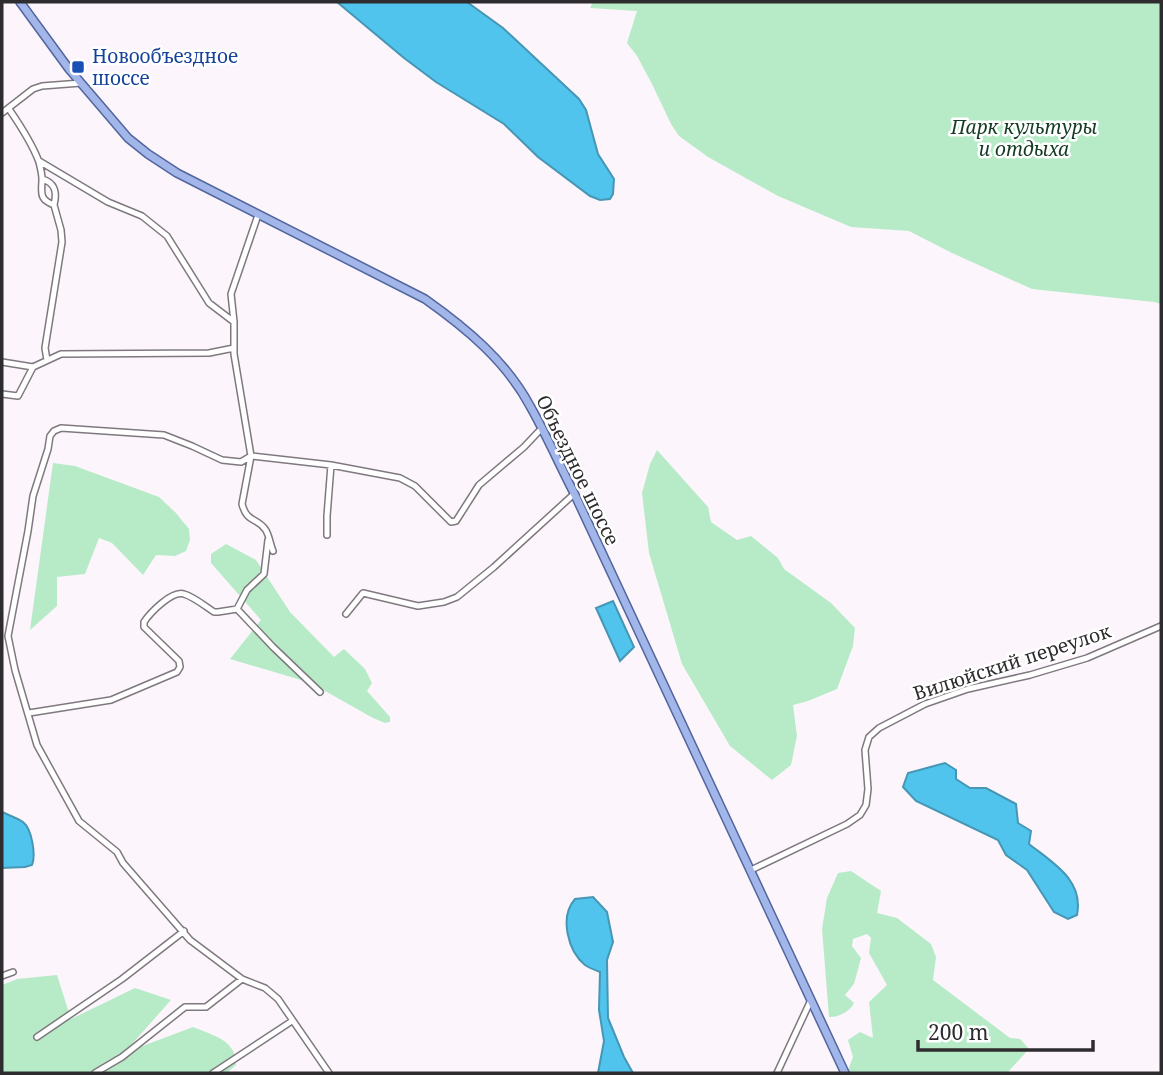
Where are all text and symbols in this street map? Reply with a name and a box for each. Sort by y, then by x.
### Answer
place label: Новообъездное шоссе [92,43,238,91]
marker: Новообъездное шоссе [70,59,86,75]
park label: Парк культуры и отдыха [950,114,1098,162]
street label: Объездное шоссе [530,390,626,550]
street label: Вилюйский переулок [910,618,1115,706]
scale bar [918,1009,1093,1052]
text: 200 m [928,1018,989,1046]

